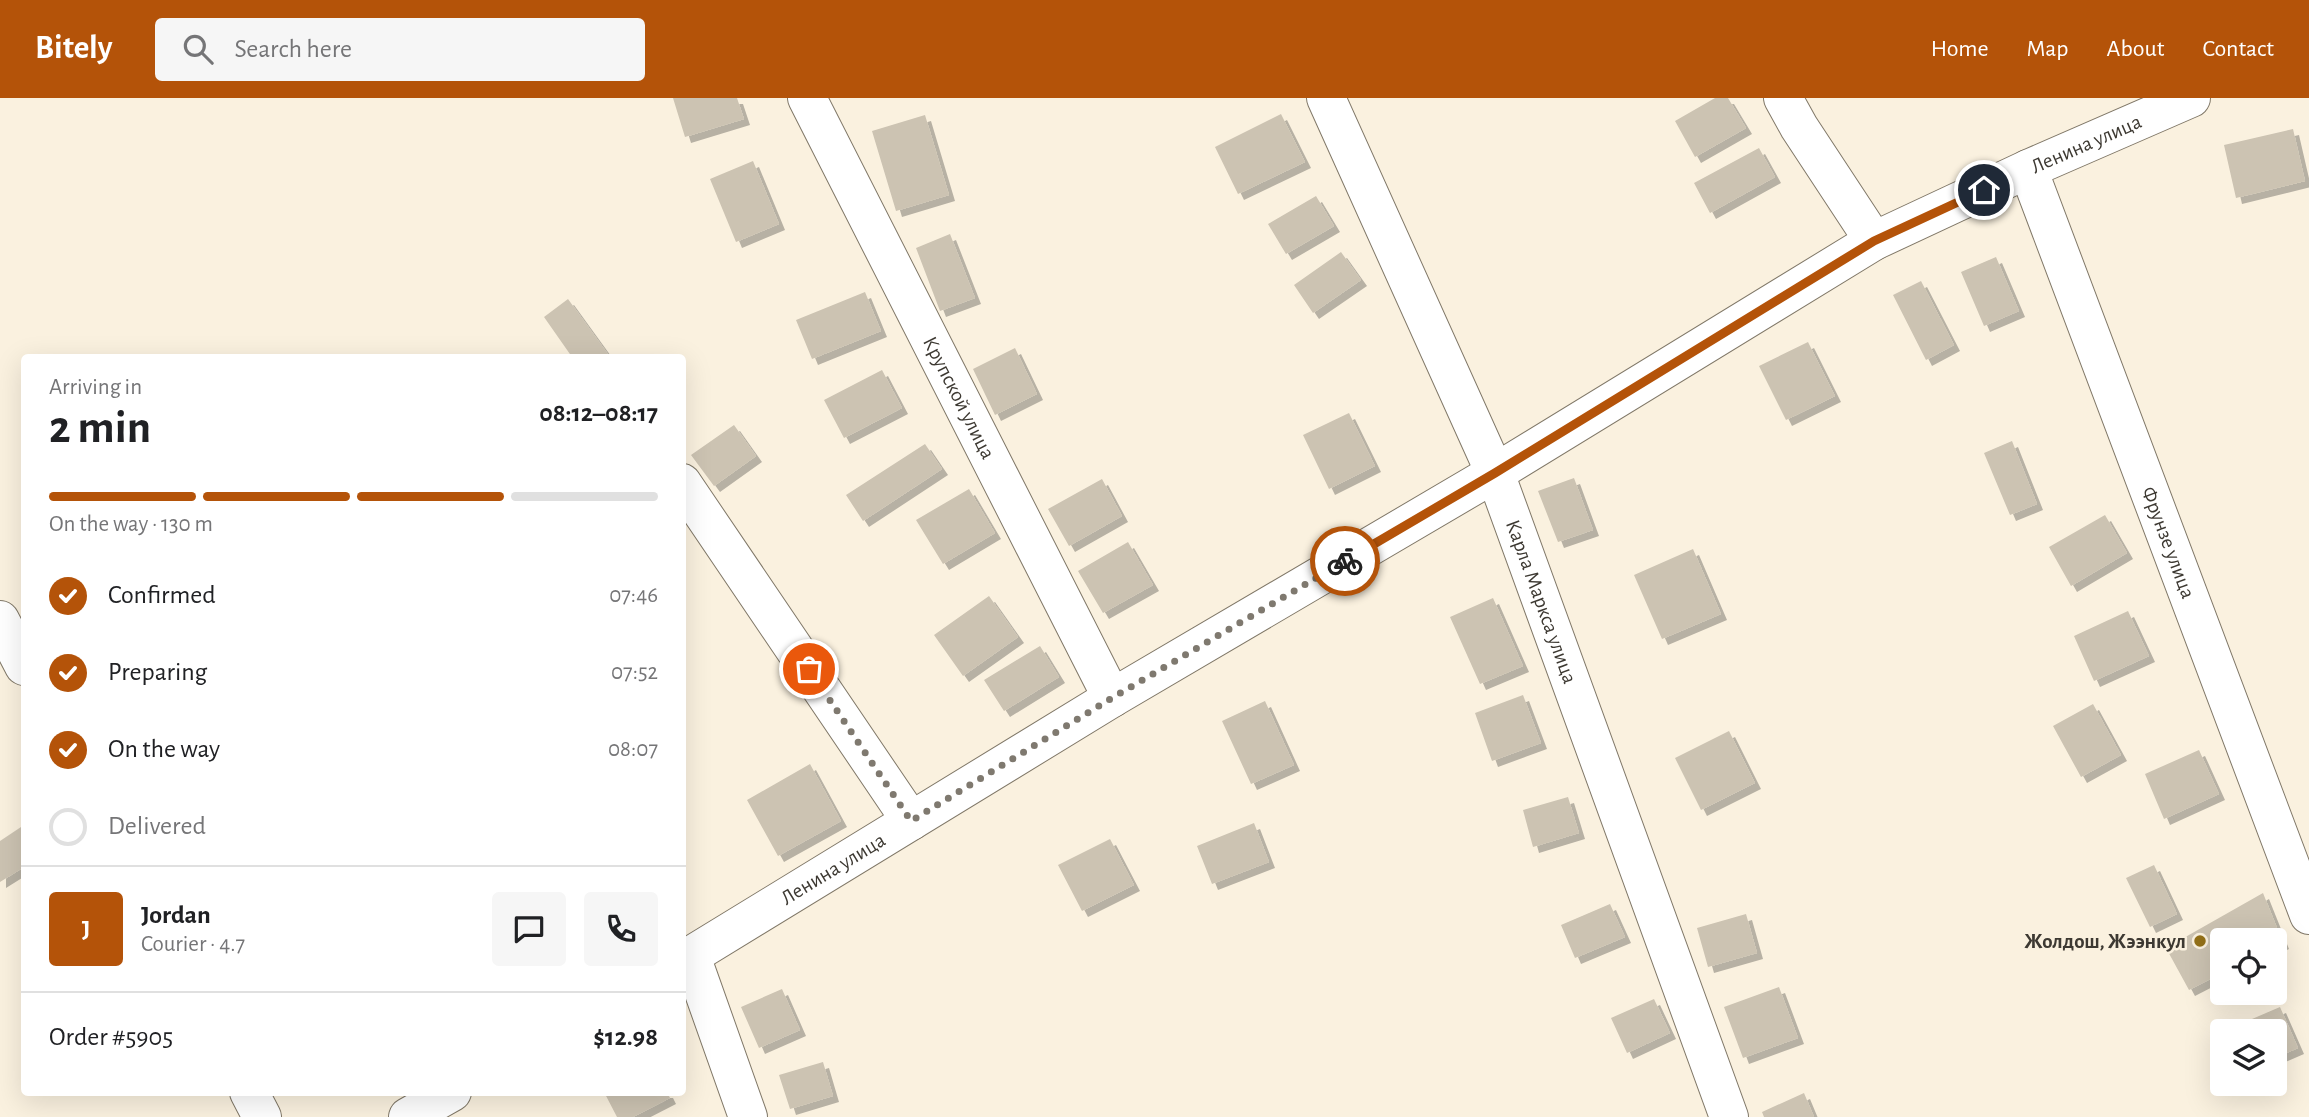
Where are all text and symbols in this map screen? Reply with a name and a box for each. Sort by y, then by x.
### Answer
search box [155,18,645,81]
icon: search [179,30,217,68]
text: Bitely [35,32,113,65]
text: Search here [235,36,352,62]
text: Home [1931,37,1989,61]
text: Map [2027,37,2069,61]
text: About [2107,37,2164,61]
text: Contact [2202,37,2274,61]
street label: Ленина улица [2028,111,2145,177]
pin [1954,160,2014,220]
icon: home [1965,171,2003,209]
street label: Крупской улица [919,333,999,463]
text: Arriving in [49,376,142,399]
text: 08:12–08:17 [539,400,658,426]
text: 2 min [49,405,151,451]
street label: Фрунзе улица [2138,484,2199,602]
text: On the way · 130 m [49,513,213,536]
street label: Карла Маркса улица [1502,517,1581,687]
courier [1310,526,1380,596]
icon: bike [1326,542,1364,580]
icon: check [49,577,87,615]
text: Confirmed [108,582,216,608]
text: 07:46 [609,584,658,607]
pin [779,639,839,699]
icon: bag [790,650,828,688]
icon: check [49,654,87,692]
text: Preparing [108,659,207,685]
text: 07:52 [611,661,658,684]
icon: check [49,731,87,769]
text: On the way [108,736,220,762]
text: 08:07 [608,738,658,761]
text: Delivered [108,813,206,839]
street label: Ленина улица [777,829,889,909]
button: chat [492,892,566,966]
button: phone [584,892,658,966]
text: Jordan [141,902,211,928]
text: J [82,916,90,942]
map controls [2210,928,2287,1096]
button: locate [2210,928,2287,1005]
place label: Жолдош, Жээнкул [2024,931,2186,952]
text: Courier · 4.7 [141,933,245,956]
marker: Жолдош, Жээнкул [2192,933,2208,949]
button: layers [2210,1019,2287,1096]
text: Order #5905 [49,1024,173,1050]
text: $12.98 [593,1024,658,1050]

